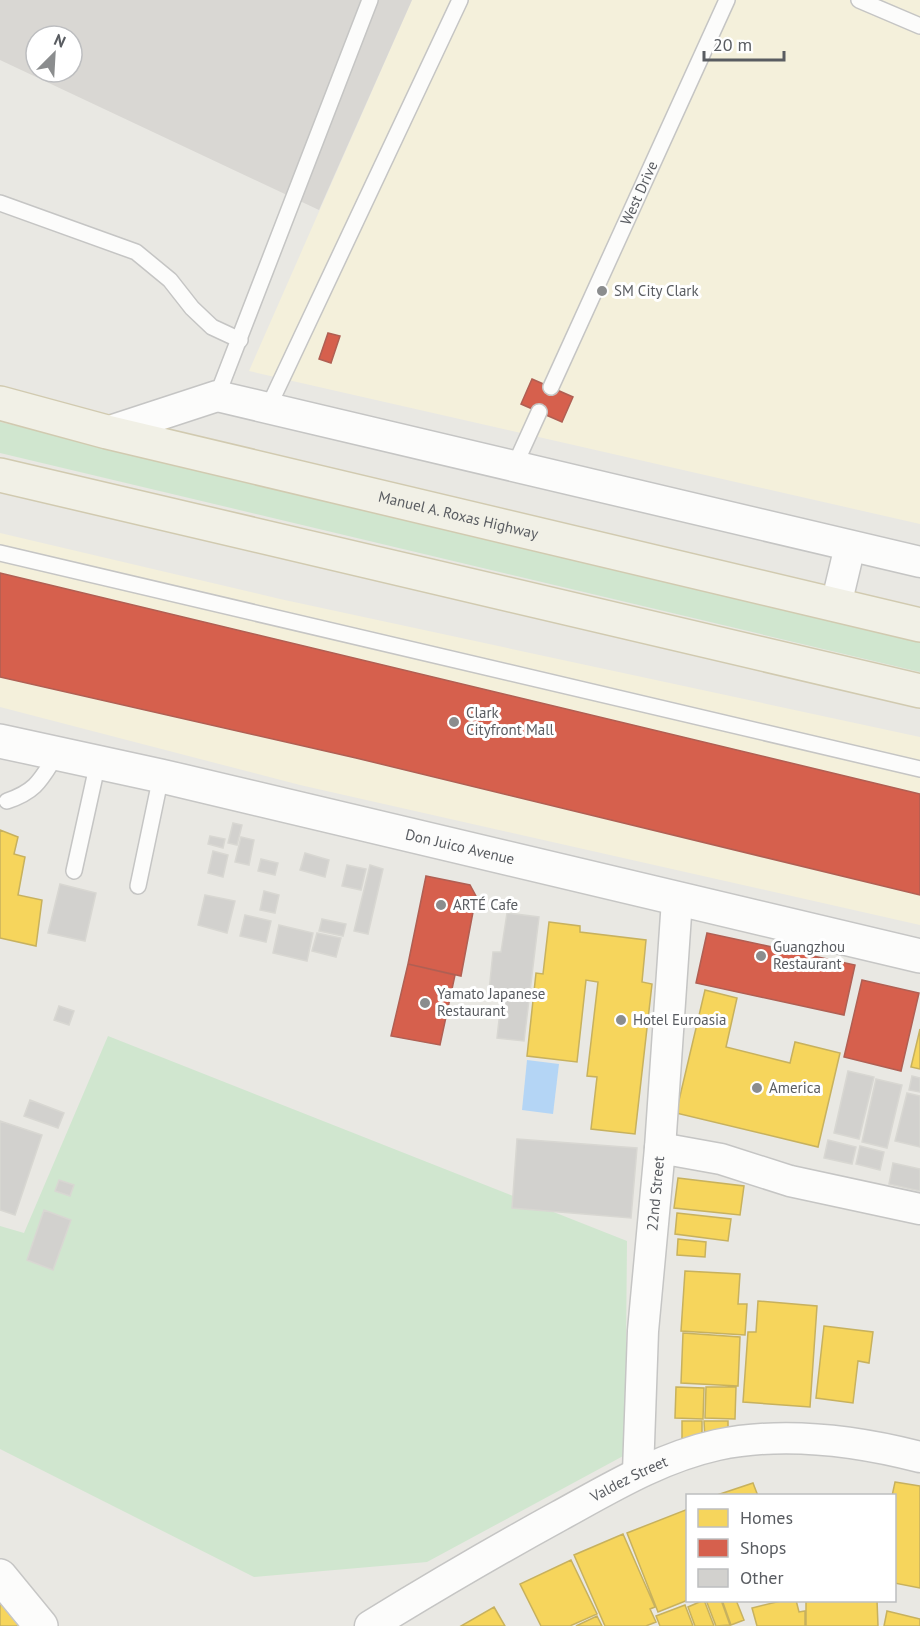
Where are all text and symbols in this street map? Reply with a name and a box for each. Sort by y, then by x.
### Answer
north arrow [24,24,84,84]
scale bar [704,24,784,62]
text: N [51,29,69,52]
text: 20 m [713,33,752,56]
street label: West Drive [616,158,662,228]
place label: SM City Clark [614,281,699,300]
marker: SM City Clark [595,284,609,298]
street label: Manuel A. Roxas Highway [377,487,540,543]
place label: Clark Cityfront Mall [466,703,555,739]
marker: Clark Cityfront Mall [447,715,461,729]
street label: Don Juico Avenue [404,824,517,869]
place label: ARTÉ Cafe [453,895,518,914]
marker: ARTÉ Cafe [434,898,448,912]
place label: Guangzhou Restaurant [773,937,845,973]
marker: Guangzhou Restaurant [754,949,768,963]
place label: Yamato Japanese Restaurant [437,984,545,1020]
marker: Yamato Japanese Restaurant [418,996,432,1010]
place label: Hotel Euroasia [633,1010,727,1029]
marker: Hotel Euroasia [614,1013,628,1027]
place label: America [769,1078,821,1097]
marker: America [750,1081,764,1095]
street label: 22nd Street [642,1155,668,1232]
street label: Valdez Street [586,1452,670,1506]
legend [686,1494,896,1602]
text: Homes [740,1506,793,1529]
text: Shops [740,1536,786,1559]
text: Other [740,1566,784,1589]

